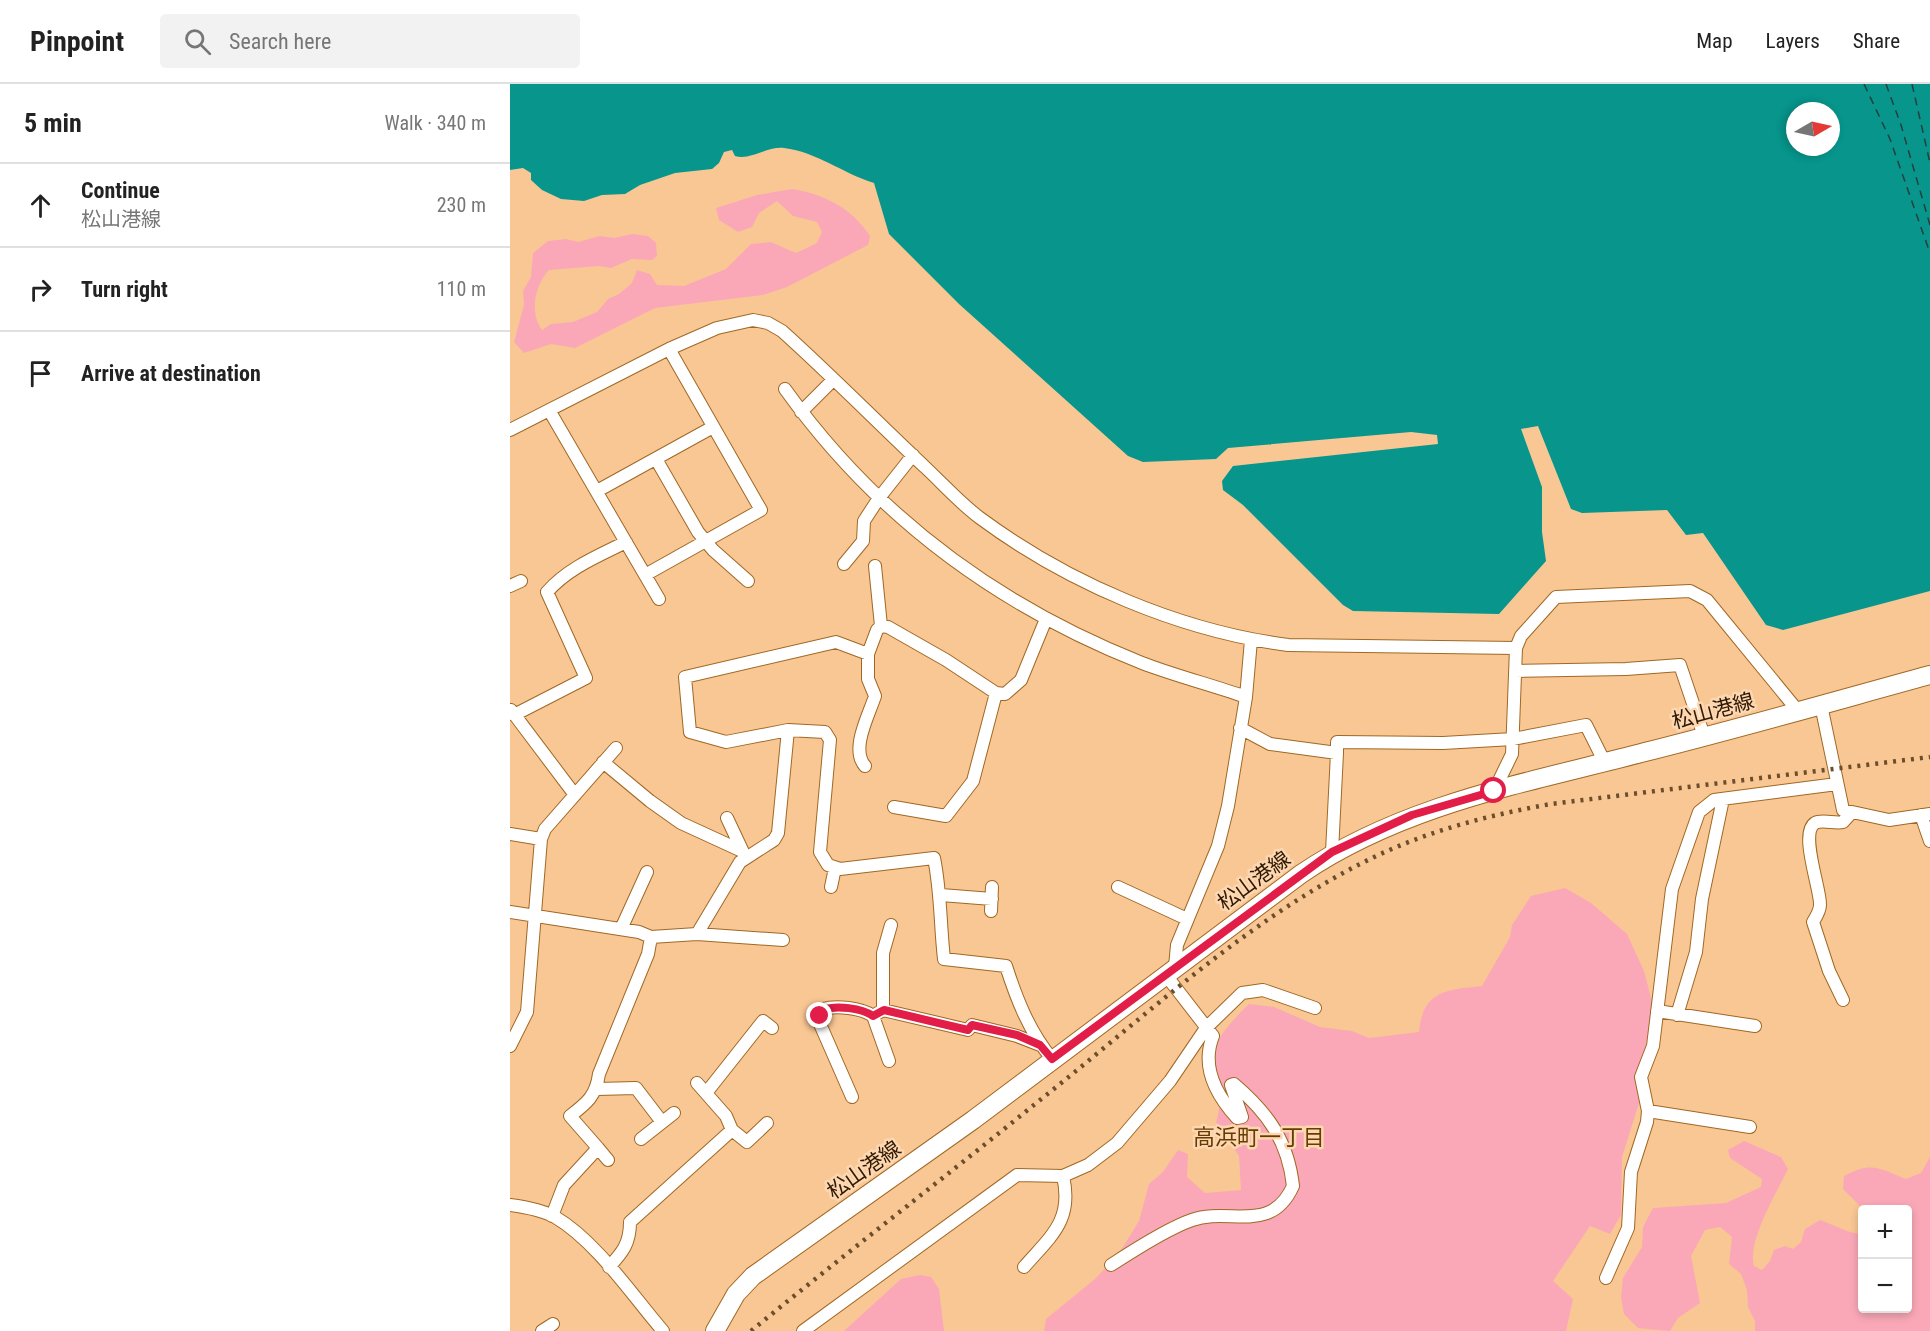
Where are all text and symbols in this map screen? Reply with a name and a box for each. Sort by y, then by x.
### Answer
search box [160,14,580,68]
text: Pinpoint [30,25,124,58]
icon: search [181,25,214,58]
text: Search here [229,29,331,54]
text: Map [1696,29,1733,53]
text: Layers [1766,29,1820,53]
text: Share [1853,29,1900,53]
north arrow [1786,102,1840,156]
text: 5 min [24,108,82,138]
text: Walk · 340 m [385,111,486,135]
text: Continue [81,178,160,203]
icon: ahead [24,189,57,222]
text: 230 m [437,193,486,217]
text: 松山港線 [81,207,161,231]
icon: right [24,273,57,306]
text: Turn right [81,277,168,302]
text: 110 m [437,277,486,301]
icon: arrive [24,357,57,390]
text: Arrive at destination [81,361,261,386]
street label: 松山港線 [1669,689,1757,733]
route start [1480,777,1506,803]
street label: 松山港線 [1213,847,1295,915]
route end [806,1002,832,1028]
district label: 高浜町一丁目 [1193,1125,1325,1150]
street label: 松山港線 [823,1136,905,1204]
map controls [1858,1205,1912,1313]
button: + [1858,1205,1912,1259]
button: − [1858,1259,1912,1313]

